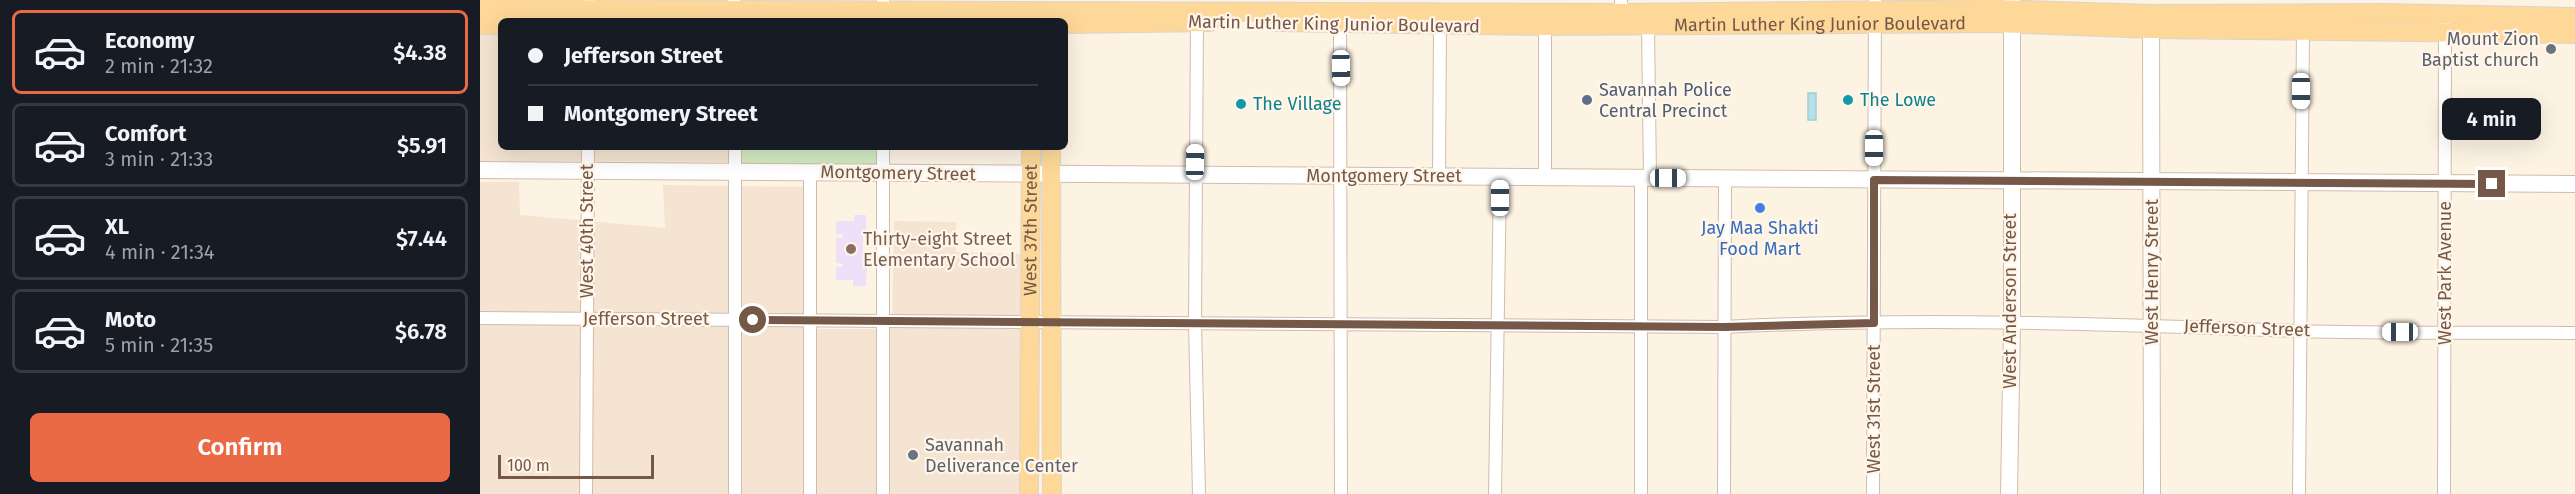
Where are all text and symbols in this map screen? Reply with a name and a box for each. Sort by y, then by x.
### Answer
street label: Martin Luther King Junior Boulevard [1188,10,1480,38]
street label: Martin Luther King Junior Boulevard [1674,12,1966,36]
icon: car [33,25,87,79]
text: Economy [105,27,194,54]
place label: Mount Zion Baptist church [2421,28,2539,71]
text: $4.38 [393,39,447,66]
text: Jefferson Street [564,42,723,69]
marker: Mount Zion Baptist church [2544,42,2558,56]
car [1332,50,1350,86]
text: 2 min · 21:32 [105,54,213,78]
car [2292,73,2310,109]
place label: Savannah Police Central Precinct [1599,79,1732,122]
place label: The Lowe [1860,89,1936,111]
place label: The Village [1253,93,1341,115]
marker: Savannah Police Central Precinct [1580,93,1594,107]
marker: The Lowe [1841,93,1855,107]
marker: The Village [1234,97,1248,111]
callout: 4 min [2442,97,2542,139]
text: Montgomery Street [564,100,758,127]
text: 4 min [2466,107,2517,131]
icon: car [33,118,87,172]
text: Comfort [105,120,186,147]
car [1865,130,1883,166]
text: $5.91 [397,132,447,159]
car [1186,144,1204,180]
text: 3 min · 21:33 [105,147,213,171]
street label: Montgomery Street [820,161,976,185]
street label: West 40th Street [576,163,598,298]
street label: West 37th Street [1019,164,1042,296]
street label: Montgomery Street [1306,165,1462,187]
car [1650,169,1686,187]
route end [2478,170,2505,197]
car [1491,180,1509,216]
street label: West Henry Street [2141,198,2163,345]
marker: Jay Maa Shakti Food Mart [1753,201,1767,215]
street label: West Park Avenue [2434,201,2456,345]
icon: car [33,211,87,265]
text: XL [105,213,129,240]
street label: West Anderson Street [1999,213,2021,389]
place label: Jay Maa Shakti Food Mart [1701,217,1819,260]
text: $7.44 [396,225,447,252]
place label: Thirty-eight Street Elementary School [863,228,1015,271]
text: 4 min · 21:34 [105,240,214,264]
marker: Thirty-eight Street Elementary School [844,242,858,256]
icon: car [33,304,87,358]
text: Moto [105,306,156,333]
route start [739,306,766,333]
street label: Jefferson Street [583,308,710,330]
street label: Jefferson Street [2183,315,2311,341]
text: $6.78 [395,318,447,345]
car [2382,323,2418,341]
text: 5 min · 21:35 [105,333,213,357]
street label: West 31st Street [1863,344,1885,474]
button: Confirm [30,413,450,482]
place label: Savannah Deliverance Center [925,434,1078,477]
marker: Savannah Deliverance Center [906,448,920,462]
scale bar [498,452,654,480]
text: 100 m [507,456,550,475]

